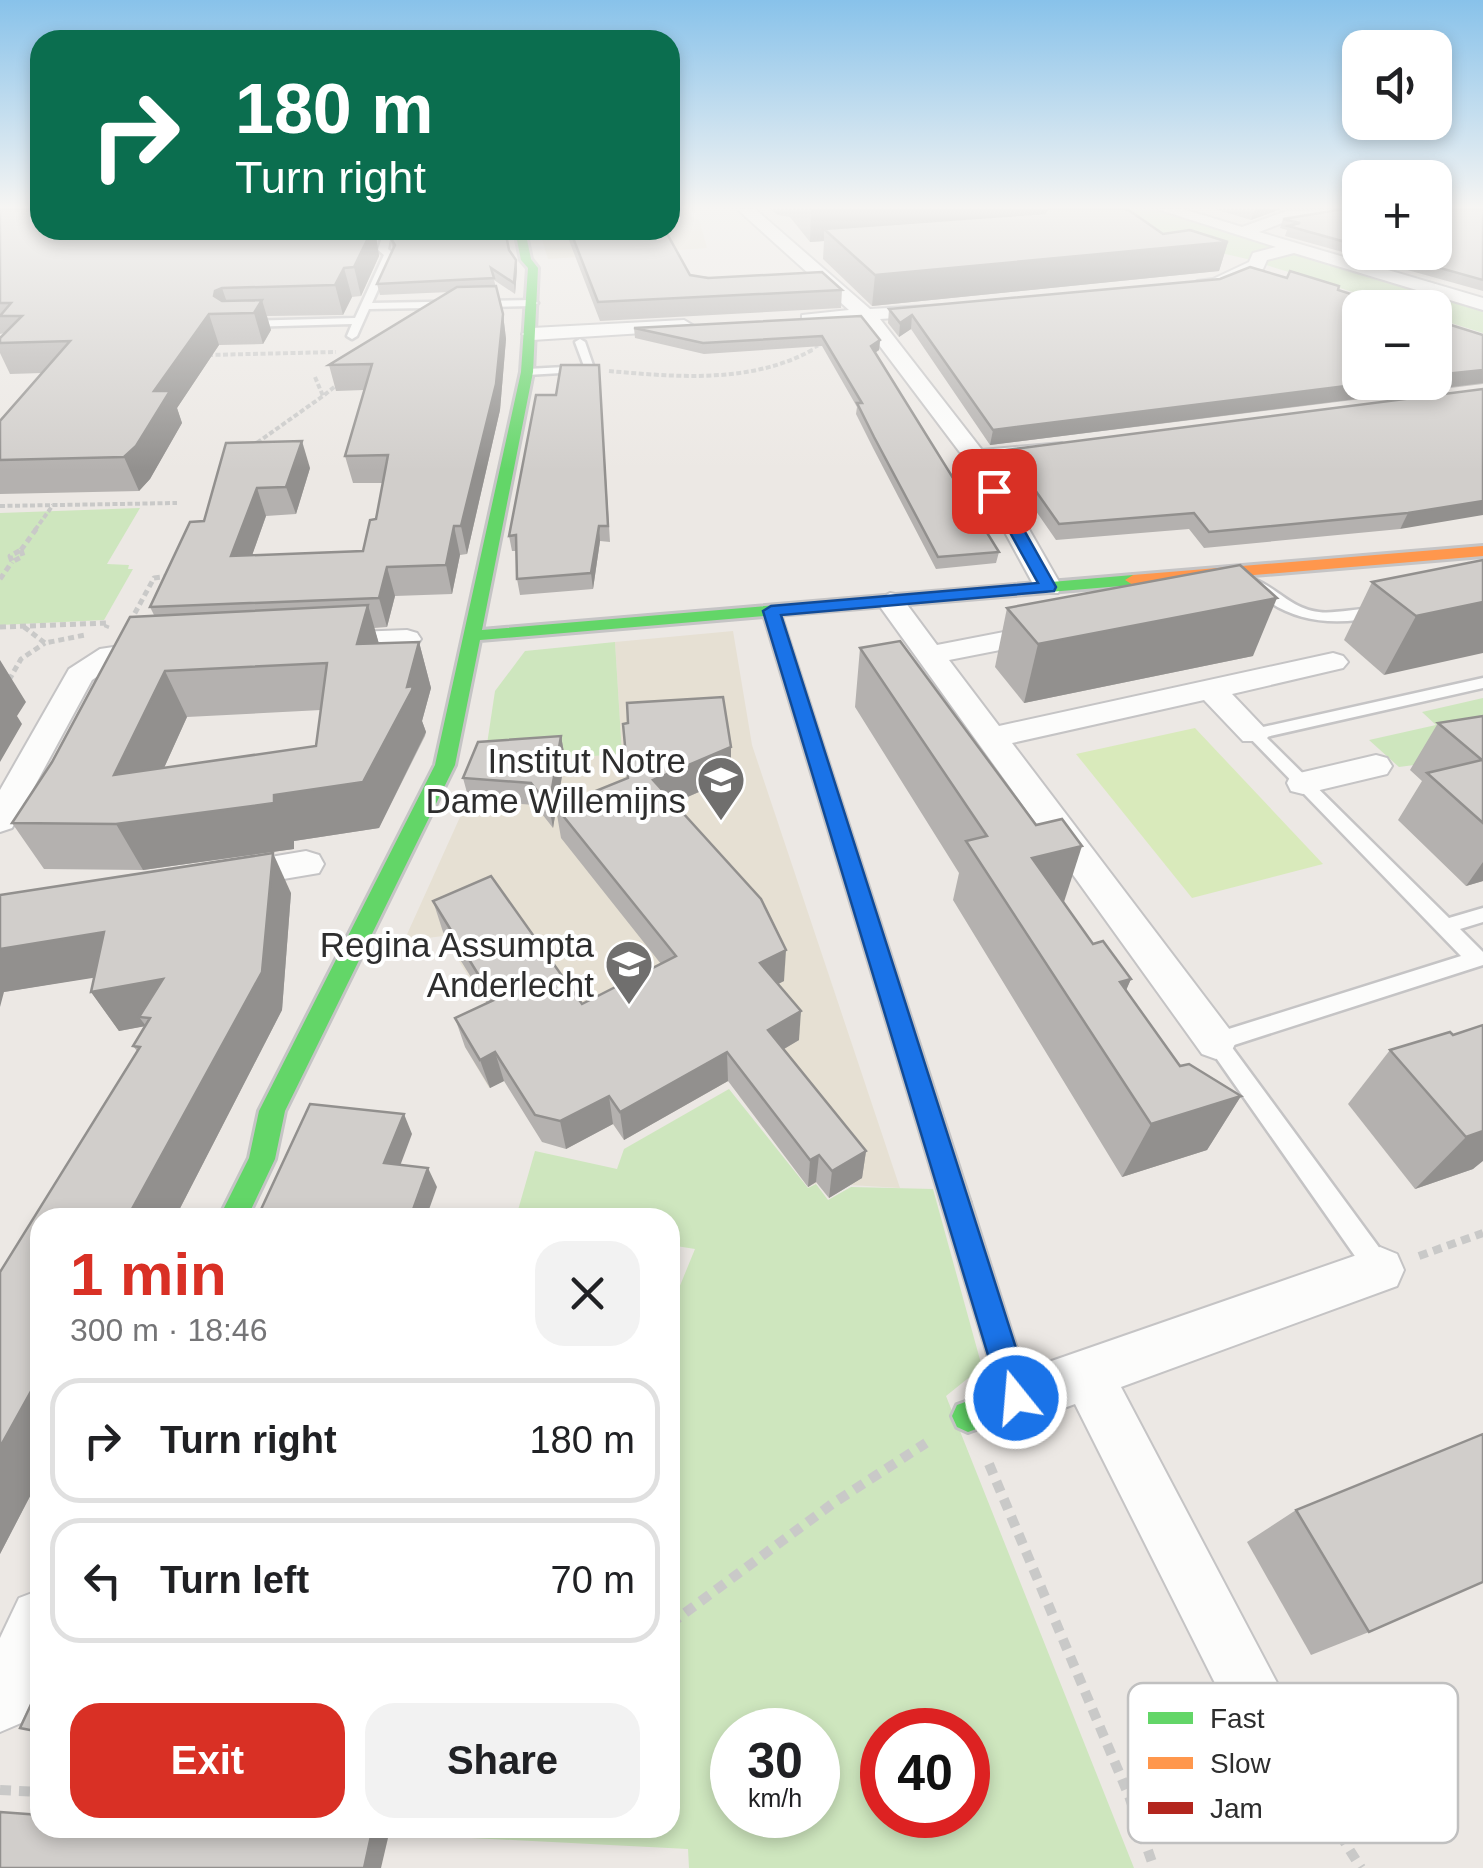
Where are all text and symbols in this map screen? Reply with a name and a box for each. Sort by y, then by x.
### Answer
map controls [1342,30,1452,400]
button: sound [1342,30,1452,140]
icon: right [70,70,200,200]
text: 180 m [235,70,433,148]
text: Turn right [235,152,426,203]
button: + [1342,160,1452,270]
button: − [1342,290,1452,400]
pin [952,449,1037,534]
icon: arrive [967,464,1022,519]
place label: Institut Notre Dame Willemijns [425,741,686,820]
school or university icon: Institut Notre Dame Willemijns [695,754,747,822]
place label: Regina Assumpta Anderlecht [320,925,595,1004]
school or university icon: Regina Assumpta Anderlecht [603,938,655,1006]
text: 1 min [70,1241,227,1308]
button: close [535,1241,640,1346]
text: 300 m · 18:46 [70,1312,267,1348]
position arrow [964,1346,1068,1450]
icon: right [75,1413,130,1468]
text: Turn right [160,1419,337,1461]
text: 180 m [529,1419,635,1461]
icon: left [75,1553,130,1608]
text: Turn left [160,1559,309,1601]
text: 70 m [551,1559,635,1601]
legend [1128,1683,1458,1843]
button: Exit [70,1703,345,1818]
button: Share [365,1703,640,1818]
text: Fast [1210,1703,1265,1734]
speed limit sign: 40 [860,1708,990,1838]
text: 30 [747,1733,803,1789]
text: Slow [1210,1748,1271,1779]
text: km/h [748,1784,802,1812]
text: Jam [1210,1793,1263,1824]

